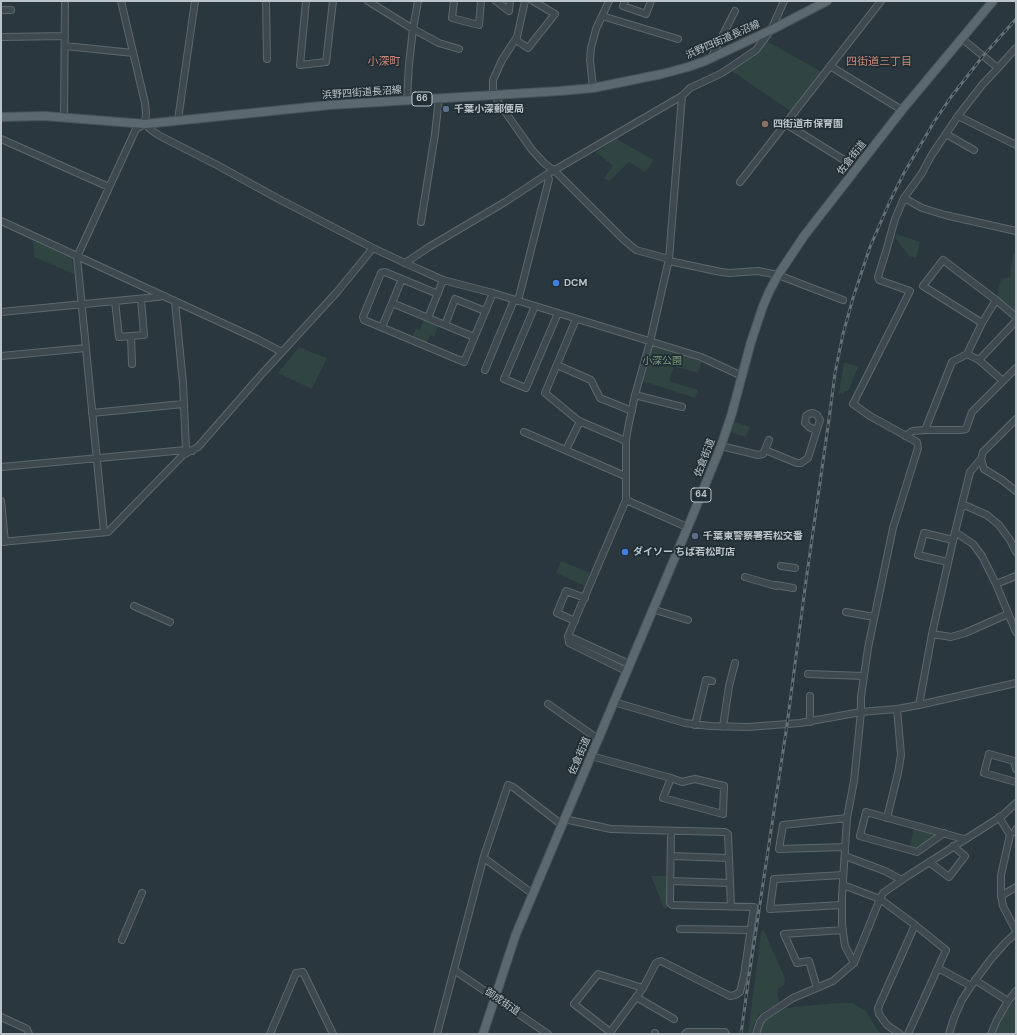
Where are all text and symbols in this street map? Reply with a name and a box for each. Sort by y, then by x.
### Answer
street label: 浜野四街道長沼線 [684,18,762,62]
district label: 小深町 [368,55,400,69]
district label: 四街道三丁目 [846,55,912,69]
street label: 浜野四街道長沼線 [322,84,402,102]
road number: 66 [412,92,432,106]
place label: 千葉小深郵便局 [454,103,524,115]
marker: 千葉小深郵便局 [441,104,451,114]
place label: 四街道市保育園 [773,118,843,130]
marker: 四街道市保育園 [760,119,770,129]
street label: 佐倉街道 [835,139,869,177]
place label: DCM [564,277,587,289]
marker: DCM [551,278,561,288]
park label: 小深公園 [642,355,682,367]
street label: 佐倉街道 [692,437,718,479]
road number: 64 [691,488,711,502]
place label: 千葉東警察署若松交番 [703,530,803,542]
marker: 千葉東警察署若松交番 [690,531,700,541]
place label: ダイソー ちば若松町店 [633,546,735,558]
marker: ダイソー ちば若松町店 [620,547,630,557]
street label: 佐倉街道 [567,735,593,777]
street label: 御成街道 [482,986,522,1018]

